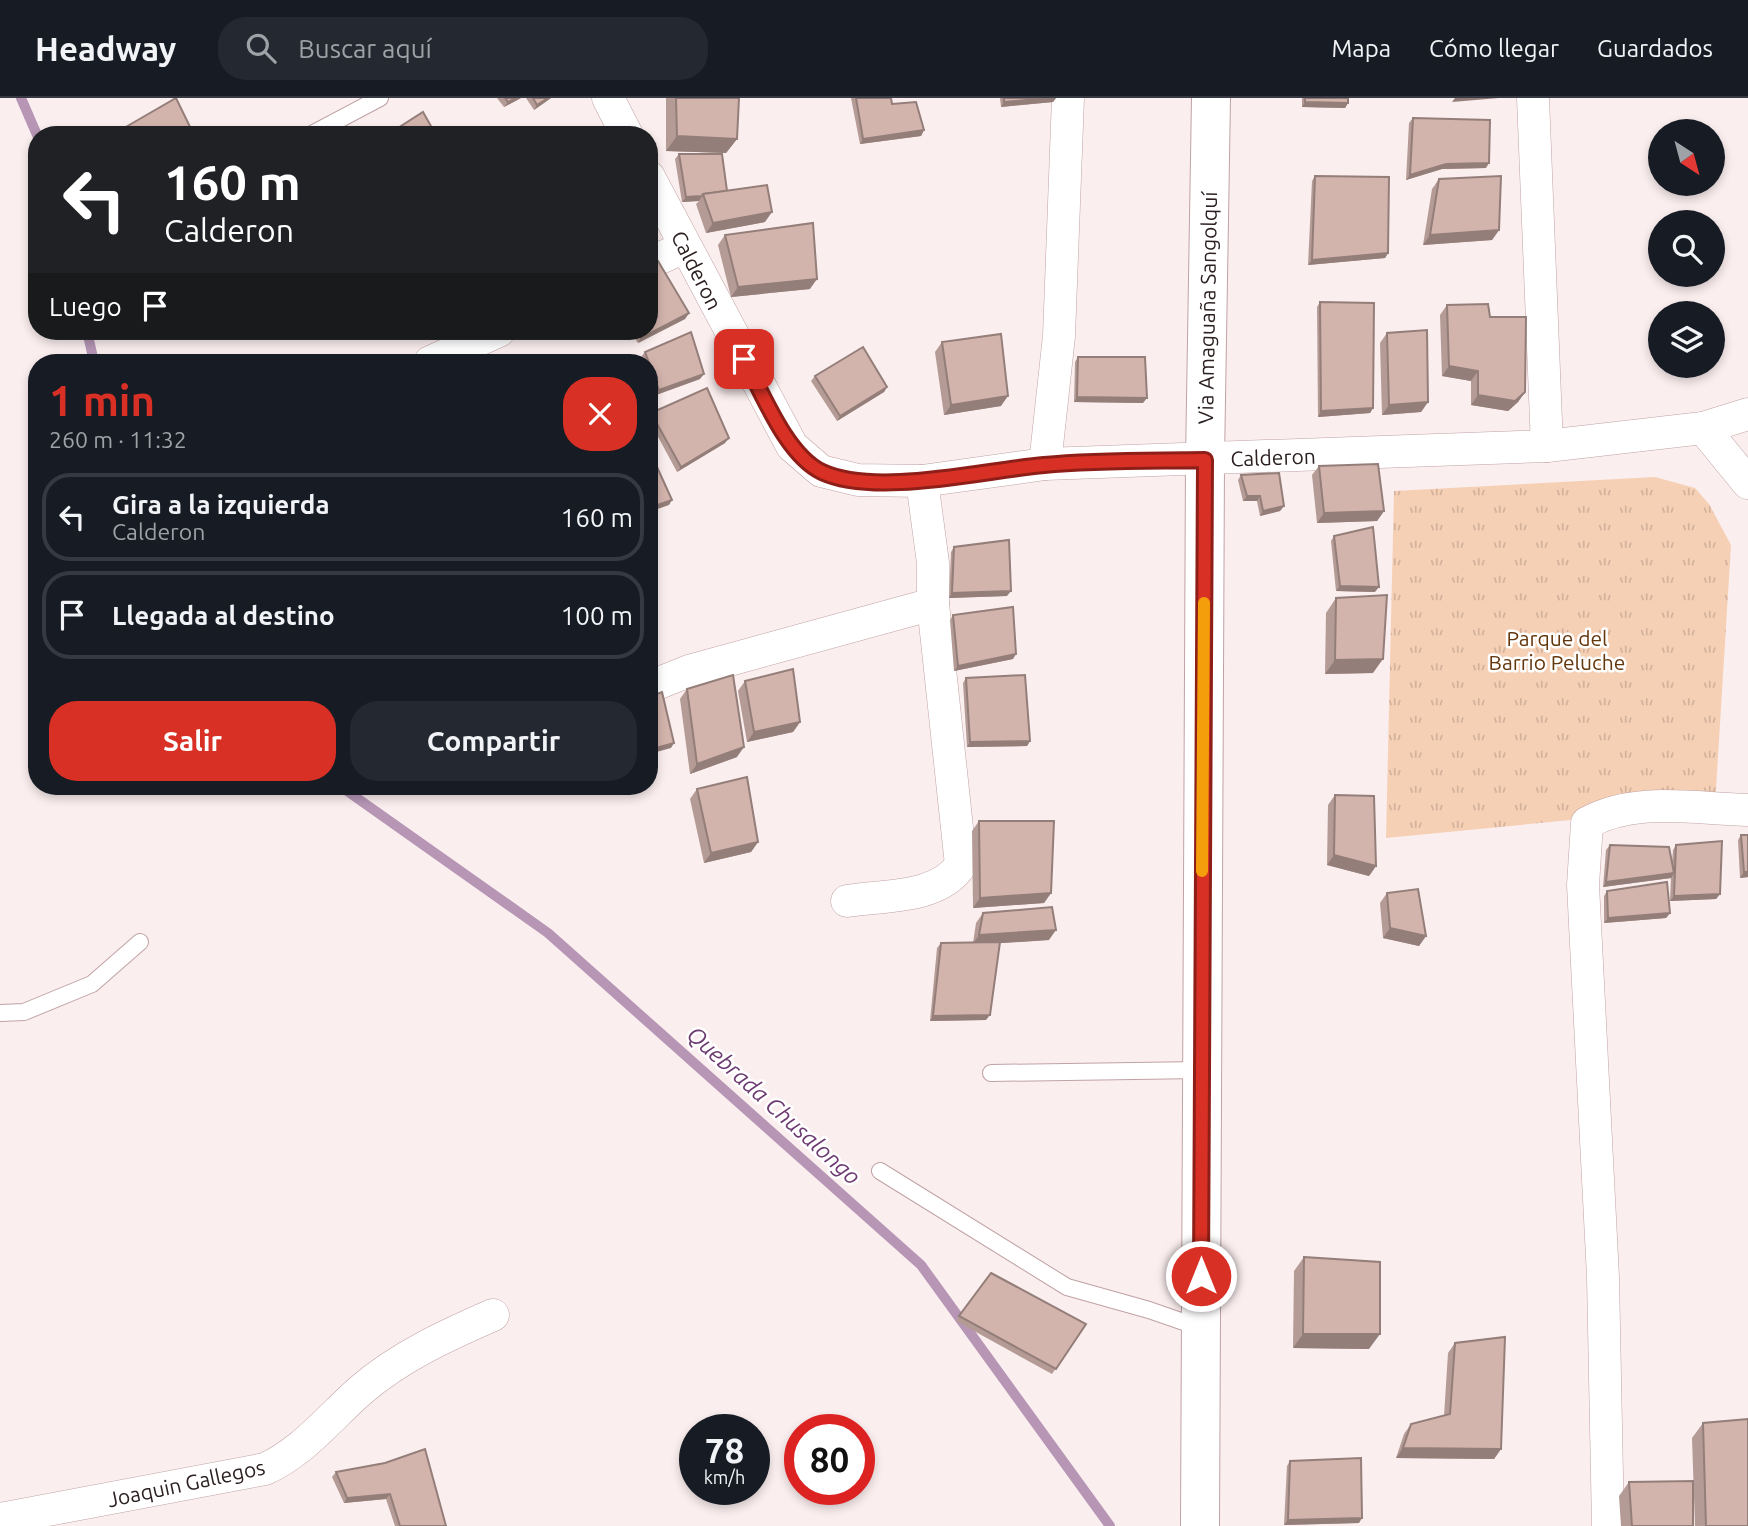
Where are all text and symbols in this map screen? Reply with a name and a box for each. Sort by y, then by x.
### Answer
search box [218,17,708,80]
icon: search [242,29,280,67]
text: Headway [35,30,176,67]
text: Buscar aquí [298,34,432,63]
text: Mapa [1331,35,1391,62]
text: Cómo llegar [1429,35,1559,62]
text: Guardados [1597,35,1713,62]
north arrow [1648,119,1726,196]
map controls [1648,119,1725,378]
icon: left [49,154,140,245]
text: 160 m [164,154,301,209]
street label: Via Amaguaña Sangolquí [1193,191,1221,425]
button: search [1648,210,1725,287]
text: Calderon [164,212,294,248]
street label: Calderon [667,227,727,313]
icon: arrive [136,287,174,325]
text: Luego [49,292,122,321]
button: layers [1648,301,1725,378]
pin [714,329,774,389]
icon: arrive [725,340,763,378]
text: 1 min [49,377,155,424]
button: close [563,377,637,451]
text: 260 m · 11:32 [49,427,187,452]
street label: Calderon [1230,444,1316,470]
text: Gira a la izquierda [112,490,330,519]
icon: left [53,498,91,536]
text: 160 m [561,503,633,532]
text: Calderon [112,519,205,544]
icon: arrive [53,596,91,634]
text: Llegada al destino [112,601,335,630]
text: 100 m [561,601,633,630]
park label: Parque del Barrio Peluche [1489,626,1625,674]
button: Salir [49,701,336,781]
button: Compartir [350,701,637,781]
water label: Quebrada Chusalongo [682,1021,866,1189]
position arrow [1164,1239,1238,1313]
speed limit sign: 80 [784,1414,875,1505]
text: 78 [705,1430,744,1470]
street label: Joaquin Gallegos [105,1455,267,1511]
text: km/h [704,1467,745,1487]

